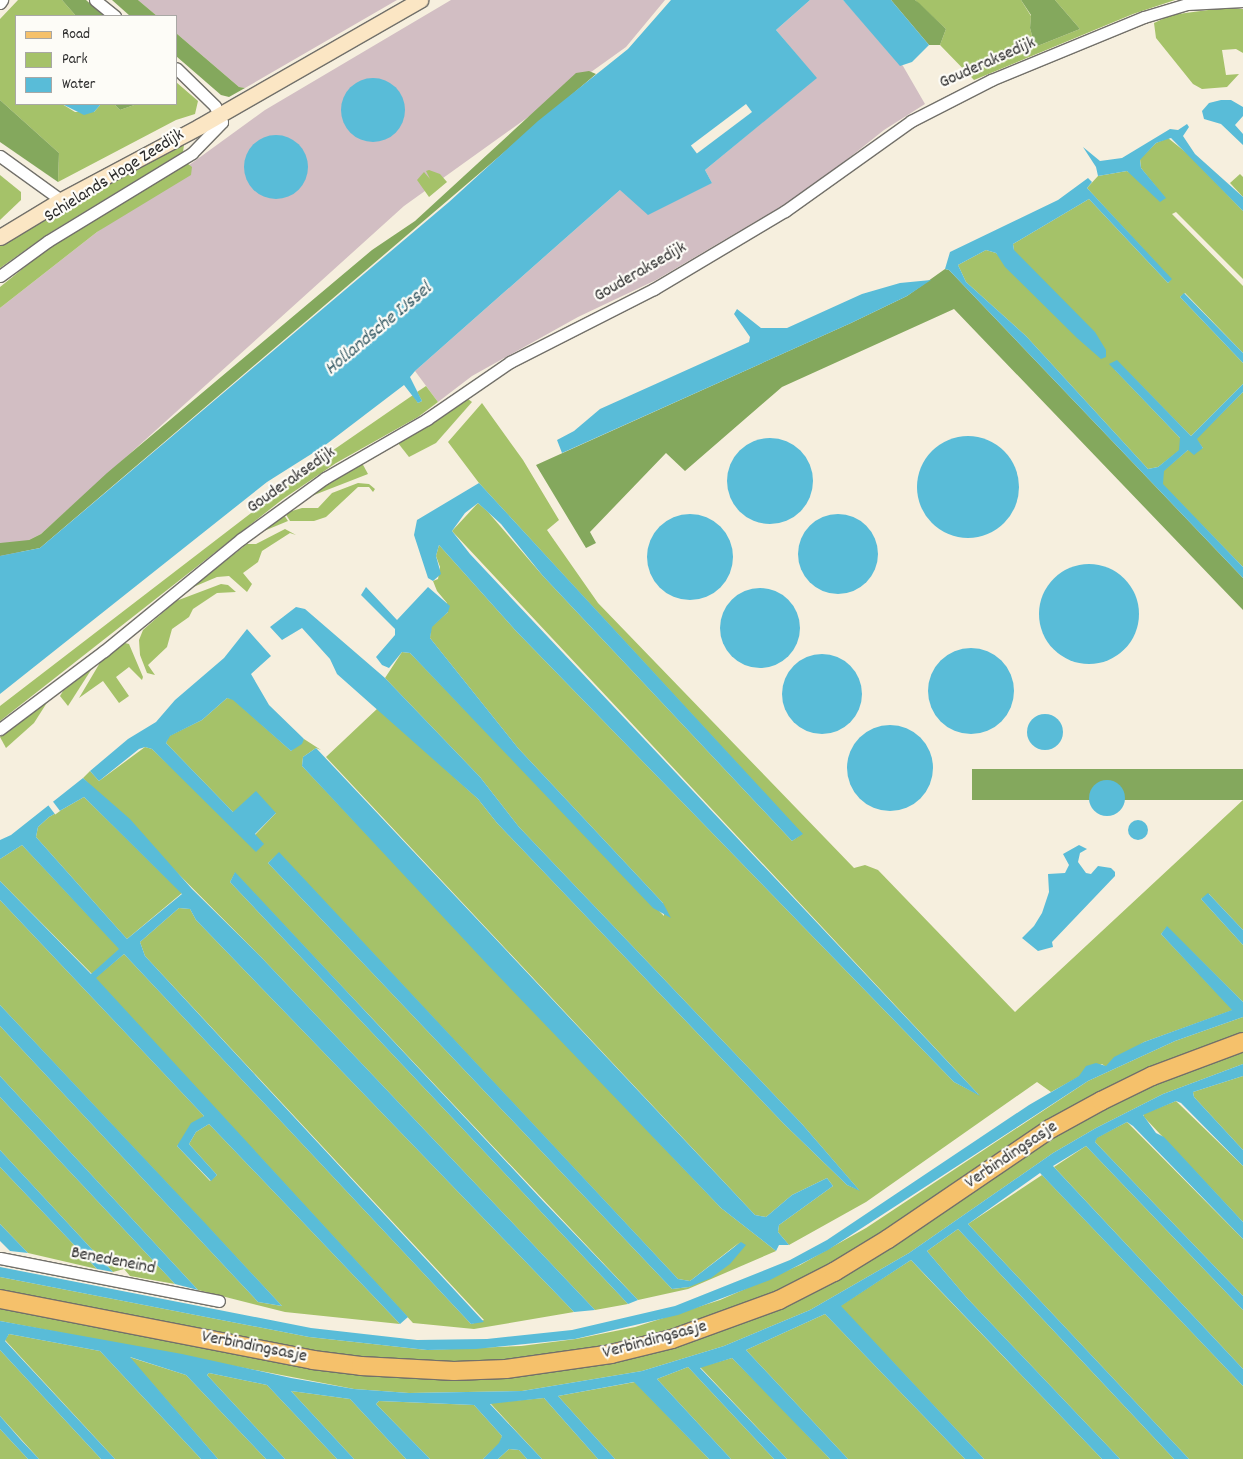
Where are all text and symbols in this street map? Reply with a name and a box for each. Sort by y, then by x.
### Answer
legend [15,15,178,105]
text: Road [62,24,90,46]
street label: Gouderaksedijk [937,33,1039,95]
text: Park [62,49,88,71]
text: Water [62,74,95,96]
street label: Schielands Hoge Zeedijk [41,125,189,229]
street label: Gouderaksedijk [591,238,691,308]
water label: Hollandsche IJssel [321,279,437,381]
street label: Gouderaksedijk [244,443,340,519]
street label: Verbindingsasje [962,1117,1062,1195]
street label: Benedeneind [69,1243,157,1281]
street label: Verbindingsasje [601,1317,709,1365]
street label: Verbindingsasje [200,1327,308,1369]

